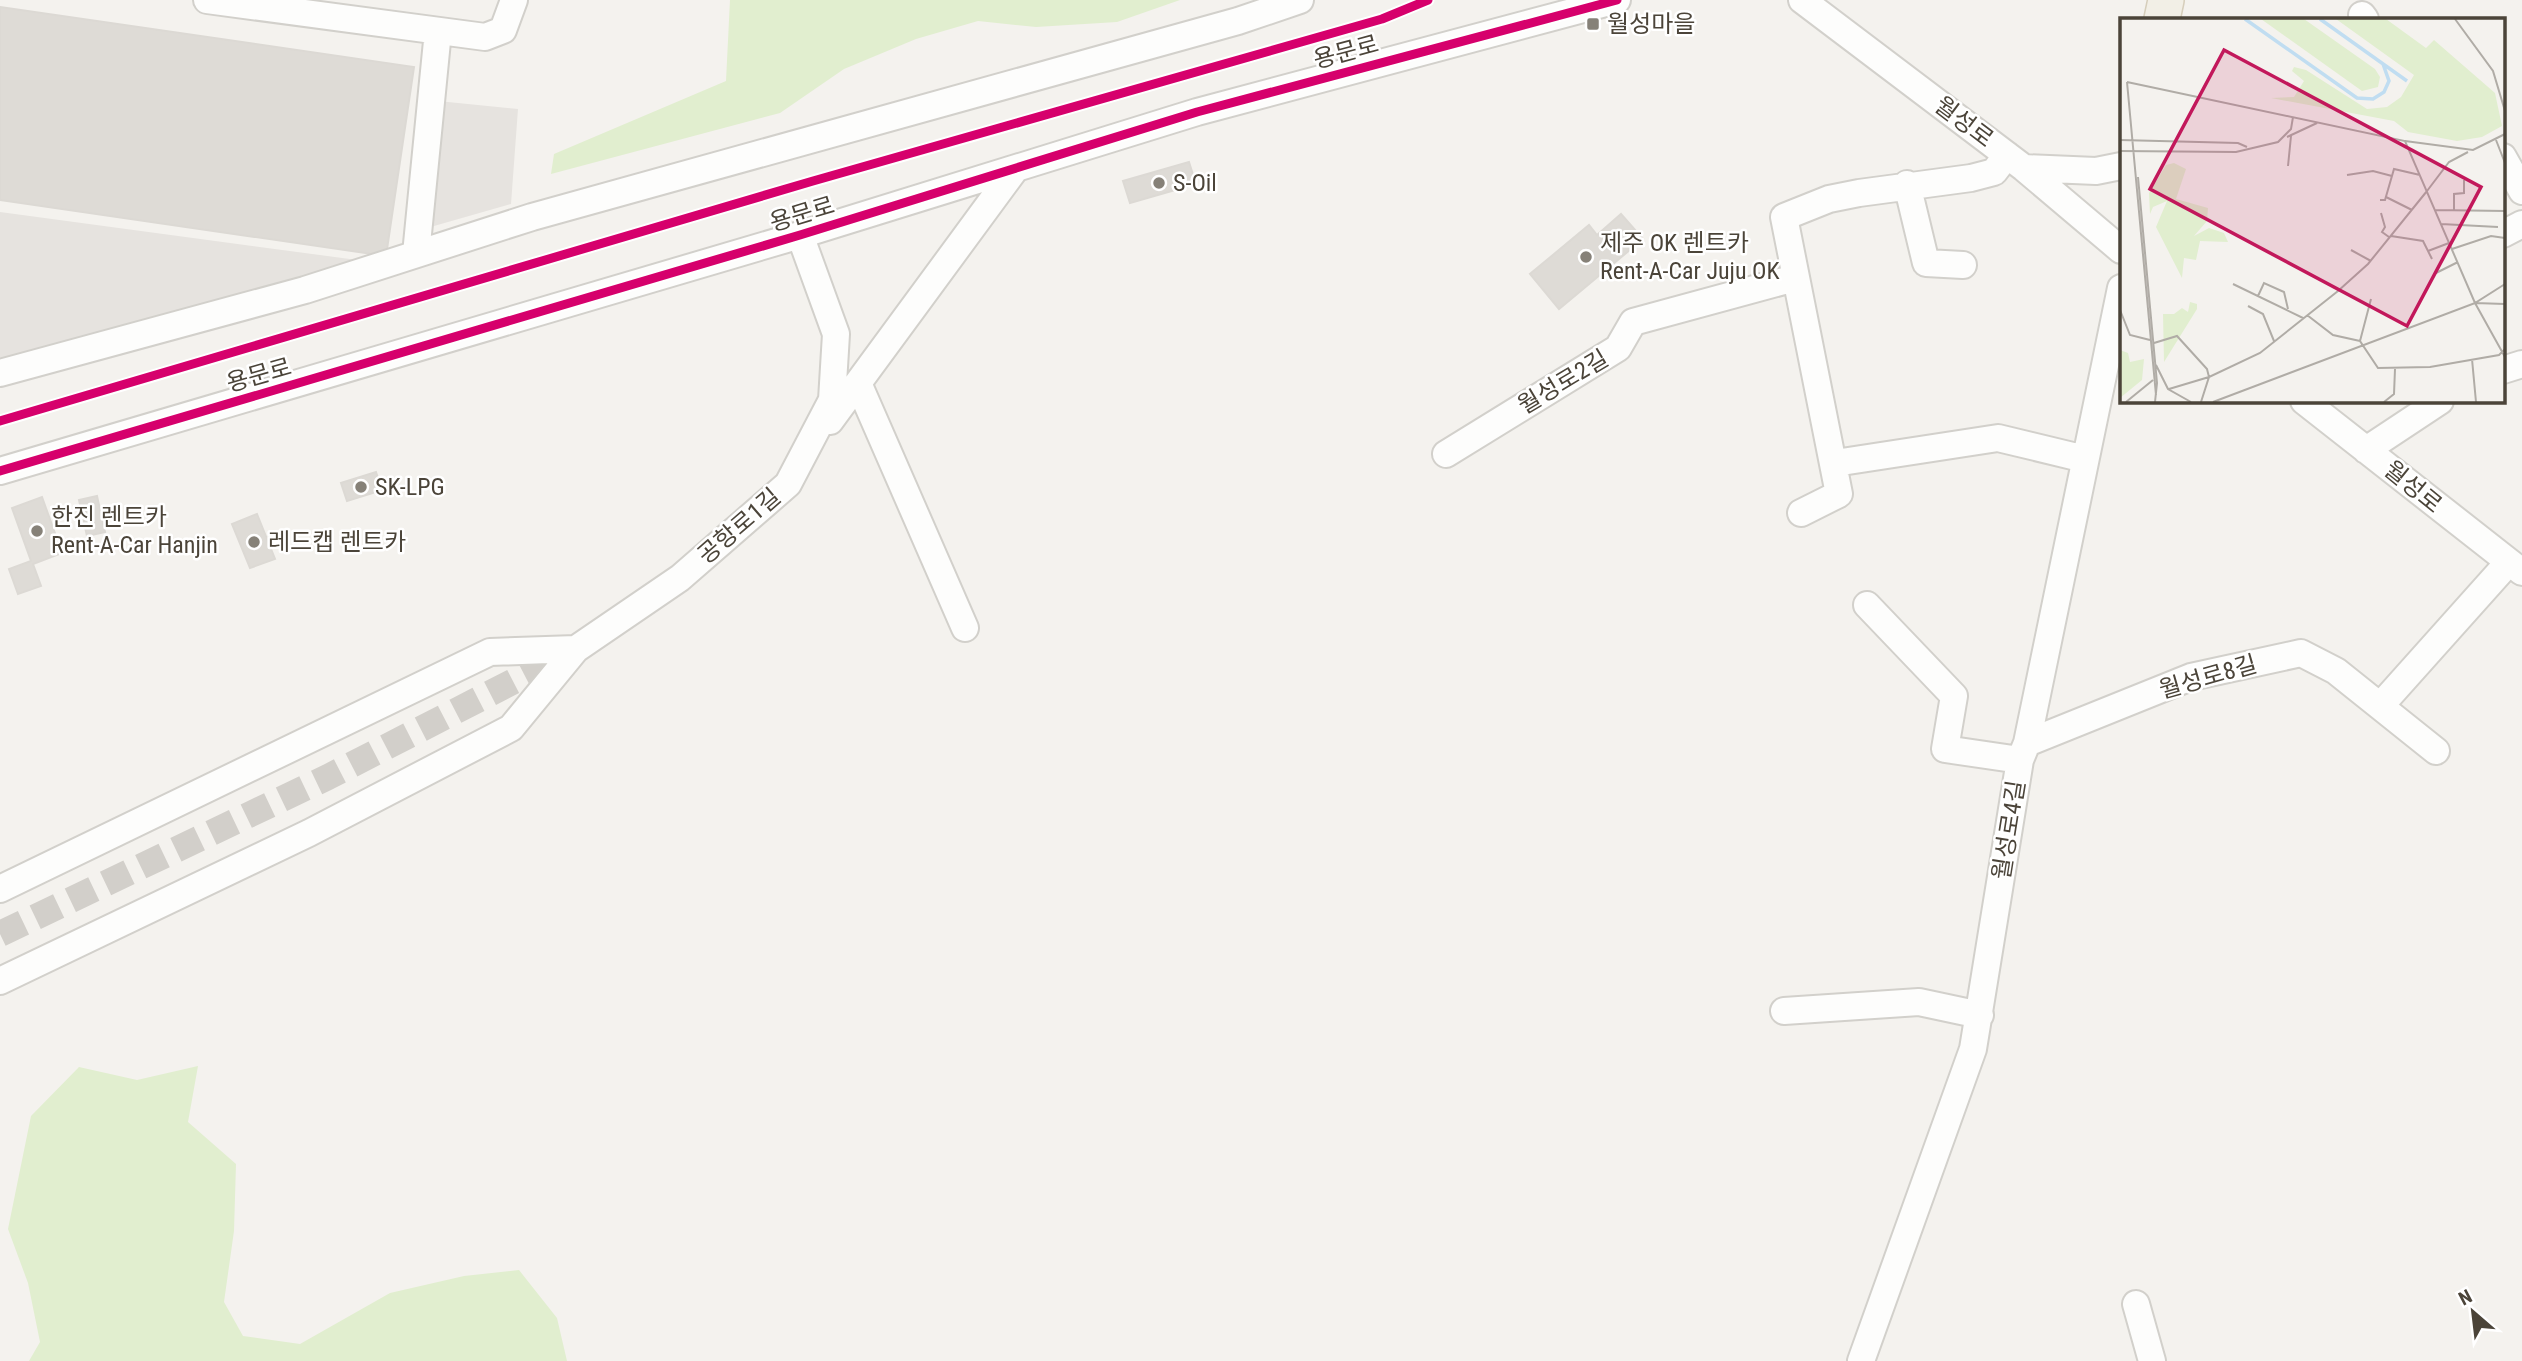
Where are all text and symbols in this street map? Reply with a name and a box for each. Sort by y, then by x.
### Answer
place label: 월성마을 [1607,10,1695,38]
marker: 월성마을 [1585,16,1601,32]
inset map [2120,18,2504,402]
street label: 용문로 [1310,30,1382,74]
street label: 월성로 [1929,91,1999,153]
place label: S-Oil [1173,169,1217,197]
marker: S-Oil [1151,175,1167,191]
street label: 용문로 [766,191,838,237]
place label: 제주 OK 렌트카 Rent-A-Car Juju OK [1600,229,1780,285]
marker: 제주 OK 렌트카 Rent-A-Car Juju OK [1578,249,1594,265]
street label: 월성로2길 [1513,344,1613,420]
street label: 용문로 [223,352,295,398]
street label: 월성로 [2378,455,2448,519]
place label: SK-LPG [375,473,445,501]
marker: SK-LPG [353,479,369,495]
street label: 공항로1길 [692,483,786,569]
place label: 한진 렌트카 Rent-A-Car Hanjin [51,503,218,559]
marker: 한진 렌트카 Rent-A-Car Hanjin [29,523,45,539]
place label: 레드캡 렌트카 [268,528,406,556]
marker: 레드캡 렌트카 [246,534,262,550]
street label: 월성로8길 [2156,650,2260,704]
street label: 월성로4길 [1987,778,2031,882]
north arrow [2438,1277,2508,1347]
text: N [2455,1285,2476,1310]

